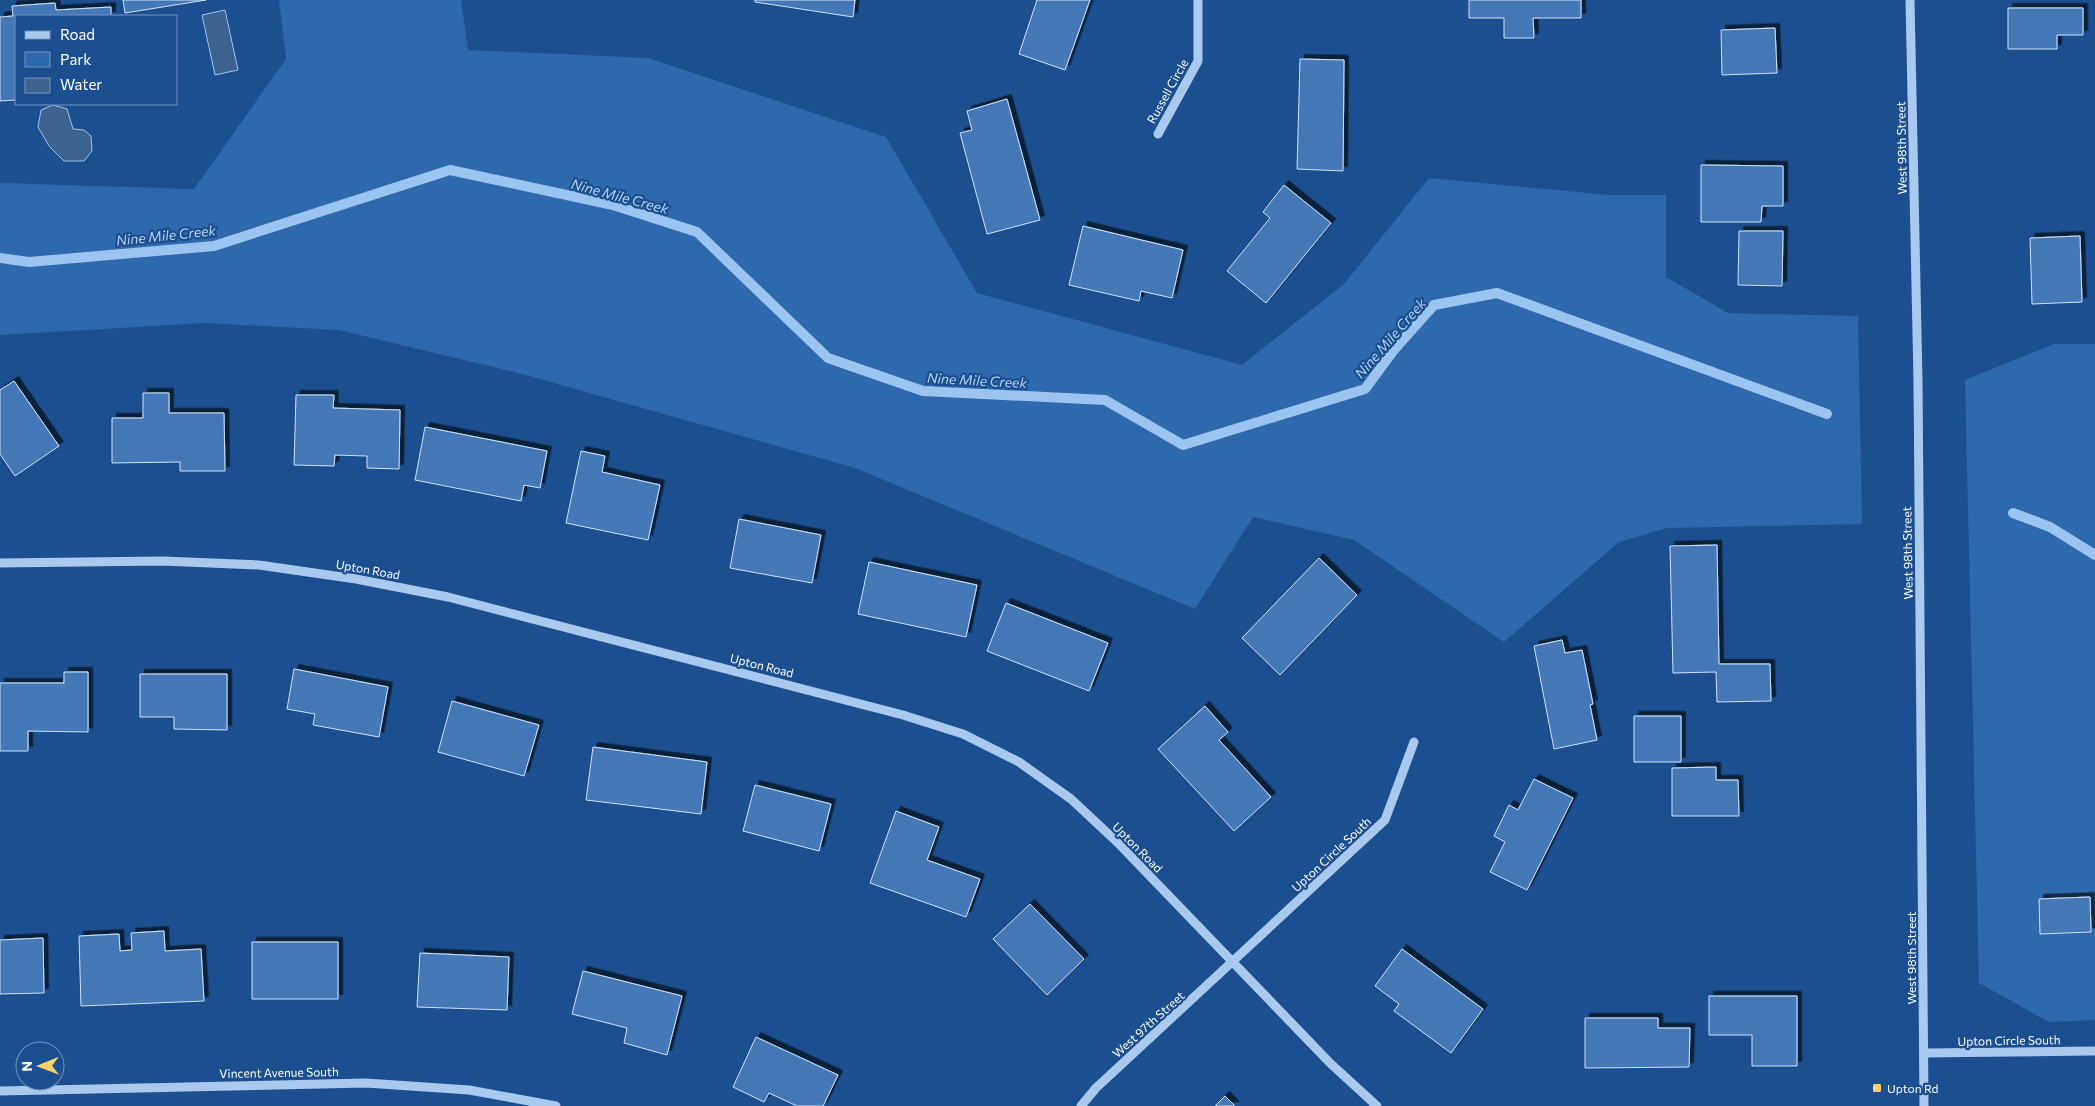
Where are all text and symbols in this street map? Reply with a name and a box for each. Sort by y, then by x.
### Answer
legend [15,15,178,105]
text: Road [60,25,95,43]
text: Park [60,50,91,68]
street label: Russell Circle [1144,56,1190,126]
text: Water [60,75,102,93]
street label: West 98th Street [1893,101,1909,195]
water label: Nine Mile Creek [569,175,671,217]
water label: Nine Mile Creek [115,221,217,249]
water label: Nine Mile Creek [1351,294,1430,381]
water label: Nine Mile Creek [927,369,1028,391]
street label: West 98th Street [1899,506,1915,600]
street label: Upton Road [335,556,401,582]
street label: Upton Road [729,650,795,680]
street label: Upton Circle South [1288,814,1374,894]
street label: Upton Road [1110,819,1166,875]
street label: West 98th Street [1904,911,1918,1004]
street label: West 97th Street [1109,988,1187,1060]
street label: Upton Circle South [1957,1032,2061,1048]
north arrow [15,1041,65,1091]
text: N [18,1061,35,1072]
street label: Vincent Avenue South [219,1064,339,1080]
place label: Upton Rd [1887,1081,1939,1095]
marker: Upton Rd [1871,1082,1883,1094]

